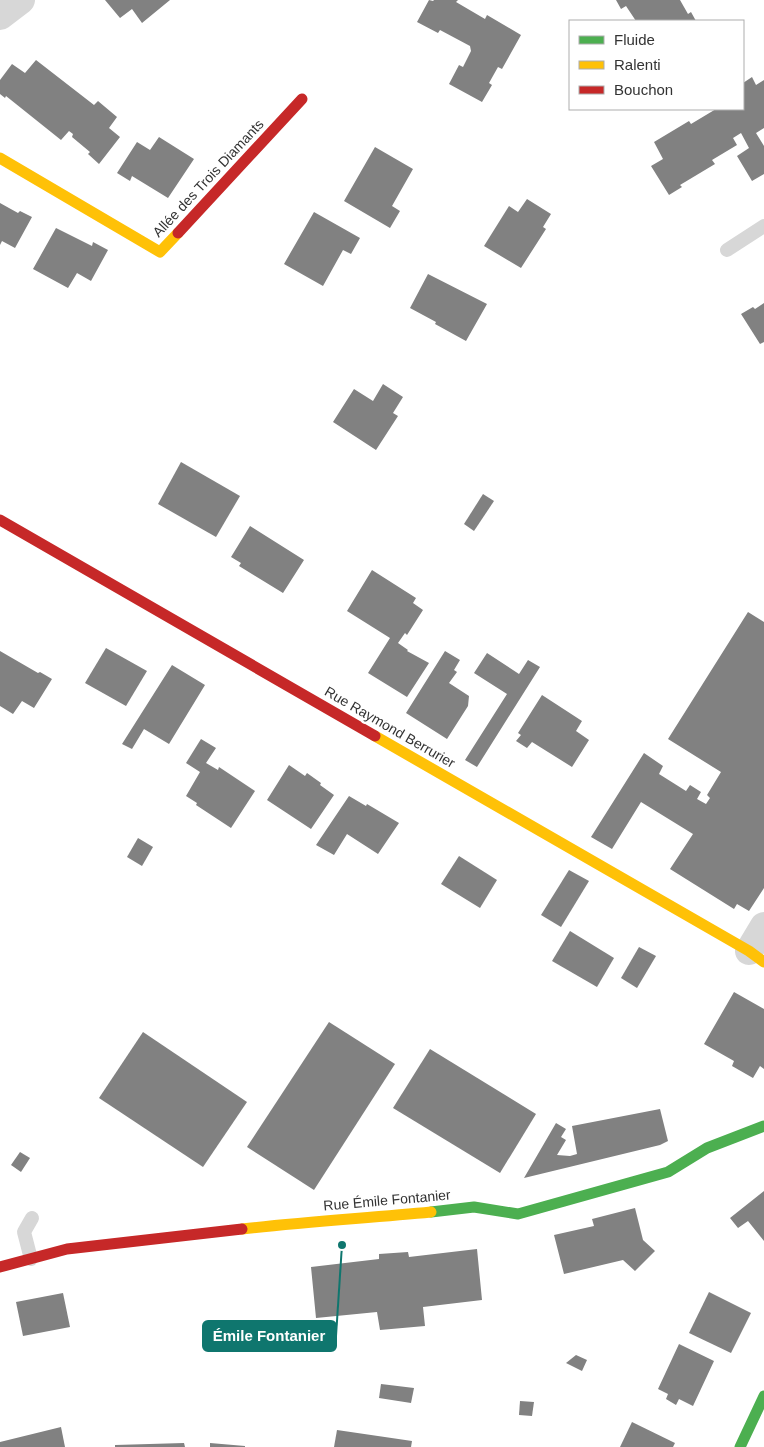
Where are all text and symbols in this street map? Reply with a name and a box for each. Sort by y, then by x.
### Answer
legend [569,20,744,110]
text: Fluide [614,31,655,48]
text: Ralenti [614,56,661,73]
text: Bouchon [614,81,673,98]
street label: Allée des Trois Diamants [149,116,267,240]
street label: Rue Raymond Berrurier [322,683,458,771]
street label: Rue Émile Fontanier [323,1186,452,1214]
callout: Émile Fontanier [203,1321,336,1351]
text: Émile Fontanier [213,1327,325,1344]

